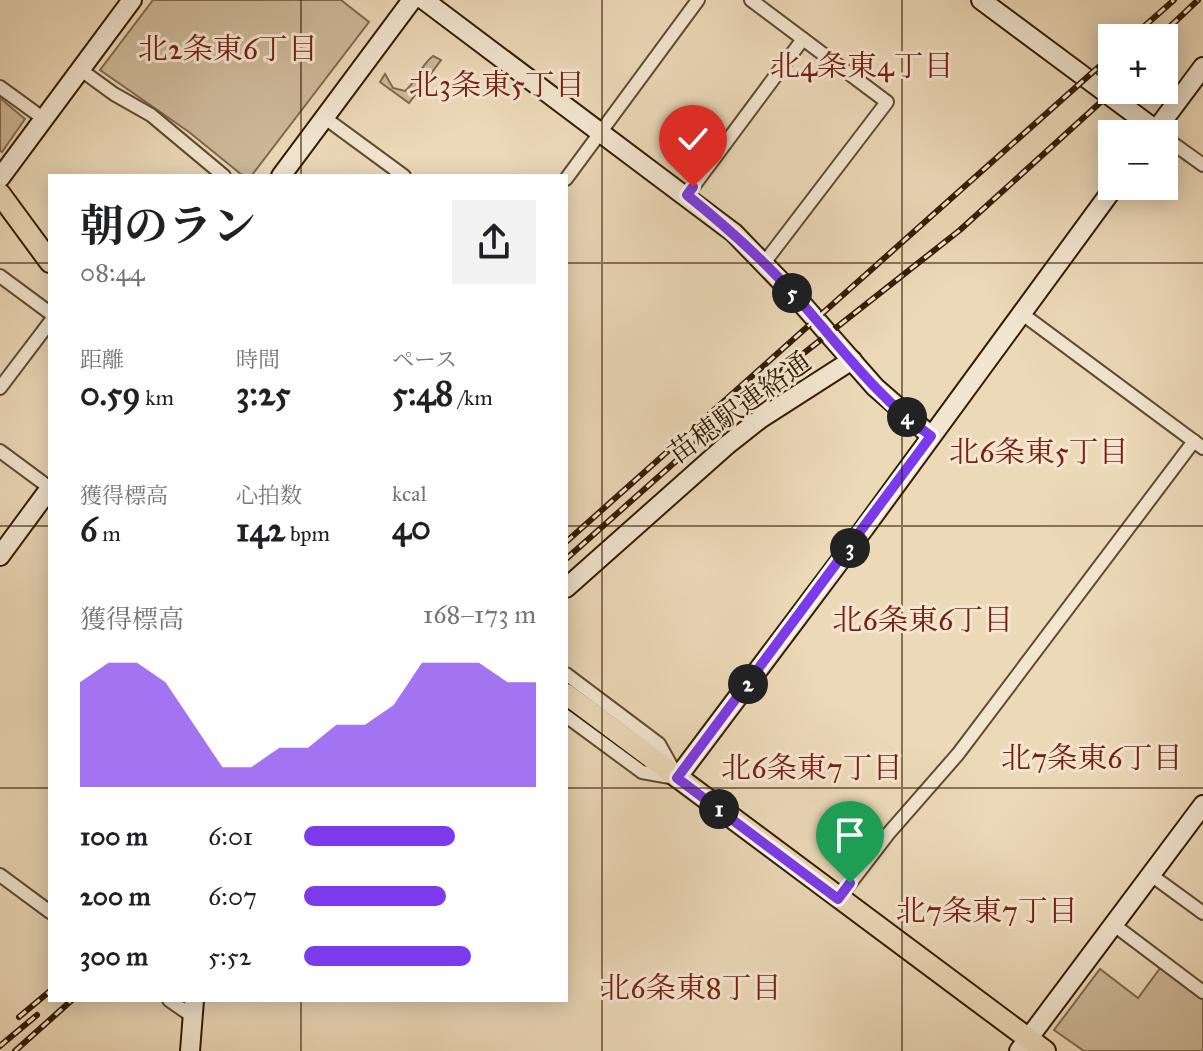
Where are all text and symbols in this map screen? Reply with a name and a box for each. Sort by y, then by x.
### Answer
map controls [1098,24,1178,200]
button: + [1098,24,1178,104]
district label: 北2条東6丁目 [138,31,318,67]
district label: 北4条東4丁目 [770,48,954,84]
district label: 北3条東5丁目 [409,67,585,103]
pin [659,105,727,187]
icon: check [671,117,715,161]
button: − [1098,120,1178,200]
text: 朝のラン [80,199,256,253]
button: share [452,200,536,284]
text: 08:44 [80,256,144,288]
pin: 5 [772,273,812,313]
text: 5 [787,279,797,306]
street label: 苗穂駅連絡通 [661,344,818,471]
text: 距離 [80,346,124,373]
text: 時間 [236,346,280,373]
text: ペース [392,346,457,373]
text: 0.59 [80,373,140,414]
text: 3:25 [236,373,291,414]
text: 5:48 [392,373,453,414]
text: km [140,384,174,411]
text: /km [453,384,493,411]
pin: 4 [887,397,927,437]
text: 4 [901,403,913,430]
district label: 北6条東5丁目 [949,434,1129,470]
text: kcal [392,480,427,507]
text: 獲得標高 [80,482,168,509]
text: 心拍数 [236,482,302,509]
text: 40 [392,507,431,548]
text: 6 [80,509,97,550]
text: 142 [236,509,285,550]
text: m [97,520,121,547]
text: bpm [285,520,330,547]
pin: 3 [830,528,870,568]
text: 3 [846,534,854,561]
text: 168–173 m [423,598,536,630]
district label: 北6条東6丁目 [833,602,1013,638]
text: 獲得標高 [80,603,184,635]
pin: 2 [728,664,768,704]
text: 2 [743,670,753,697]
district label: 北7条東6丁目 [1001,740,1183,776]
district label: 北6条東7丁目 [721,750,903,786]
pin: 1 [699,789,739,829]
text: 1 [715,795,723,822]
pin [816,801,884,883]
icon: arrive [828,813,872,857]
text: 100 m [80,820,148,852]
text: 6:01 [208,820,253,852]
text: 200 m [80,880,151,912]
text: 6:07 [208,880,257,912]
district label: 北7条東7丁目 [896,893,1078,929]
text: 300 m [80,940,148,972]
text: 5:52 [208,940,252,972]
district label: 北6条東8丁目 [600,970,782,1006]

